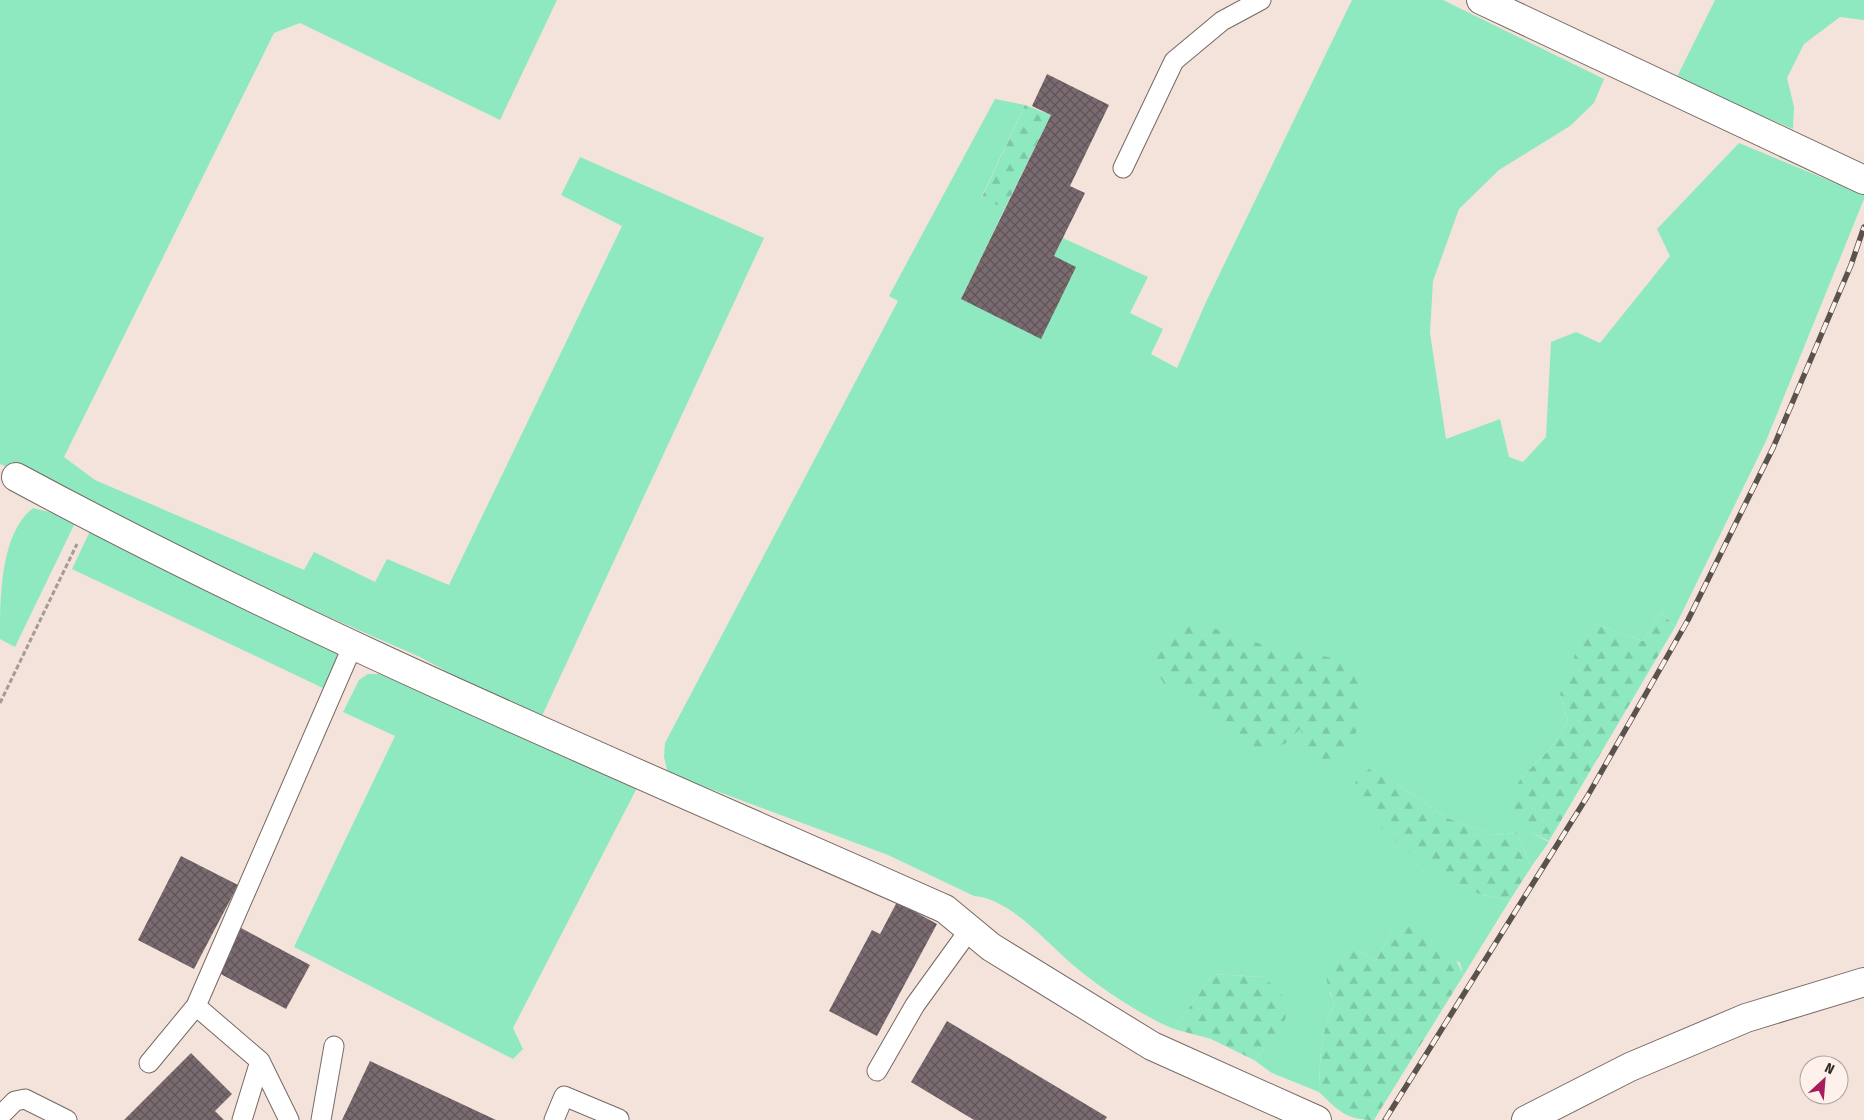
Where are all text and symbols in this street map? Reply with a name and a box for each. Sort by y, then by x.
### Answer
north arrow [1799,1055,1849,1105]
text: N [1822,1059,1837,1078]

